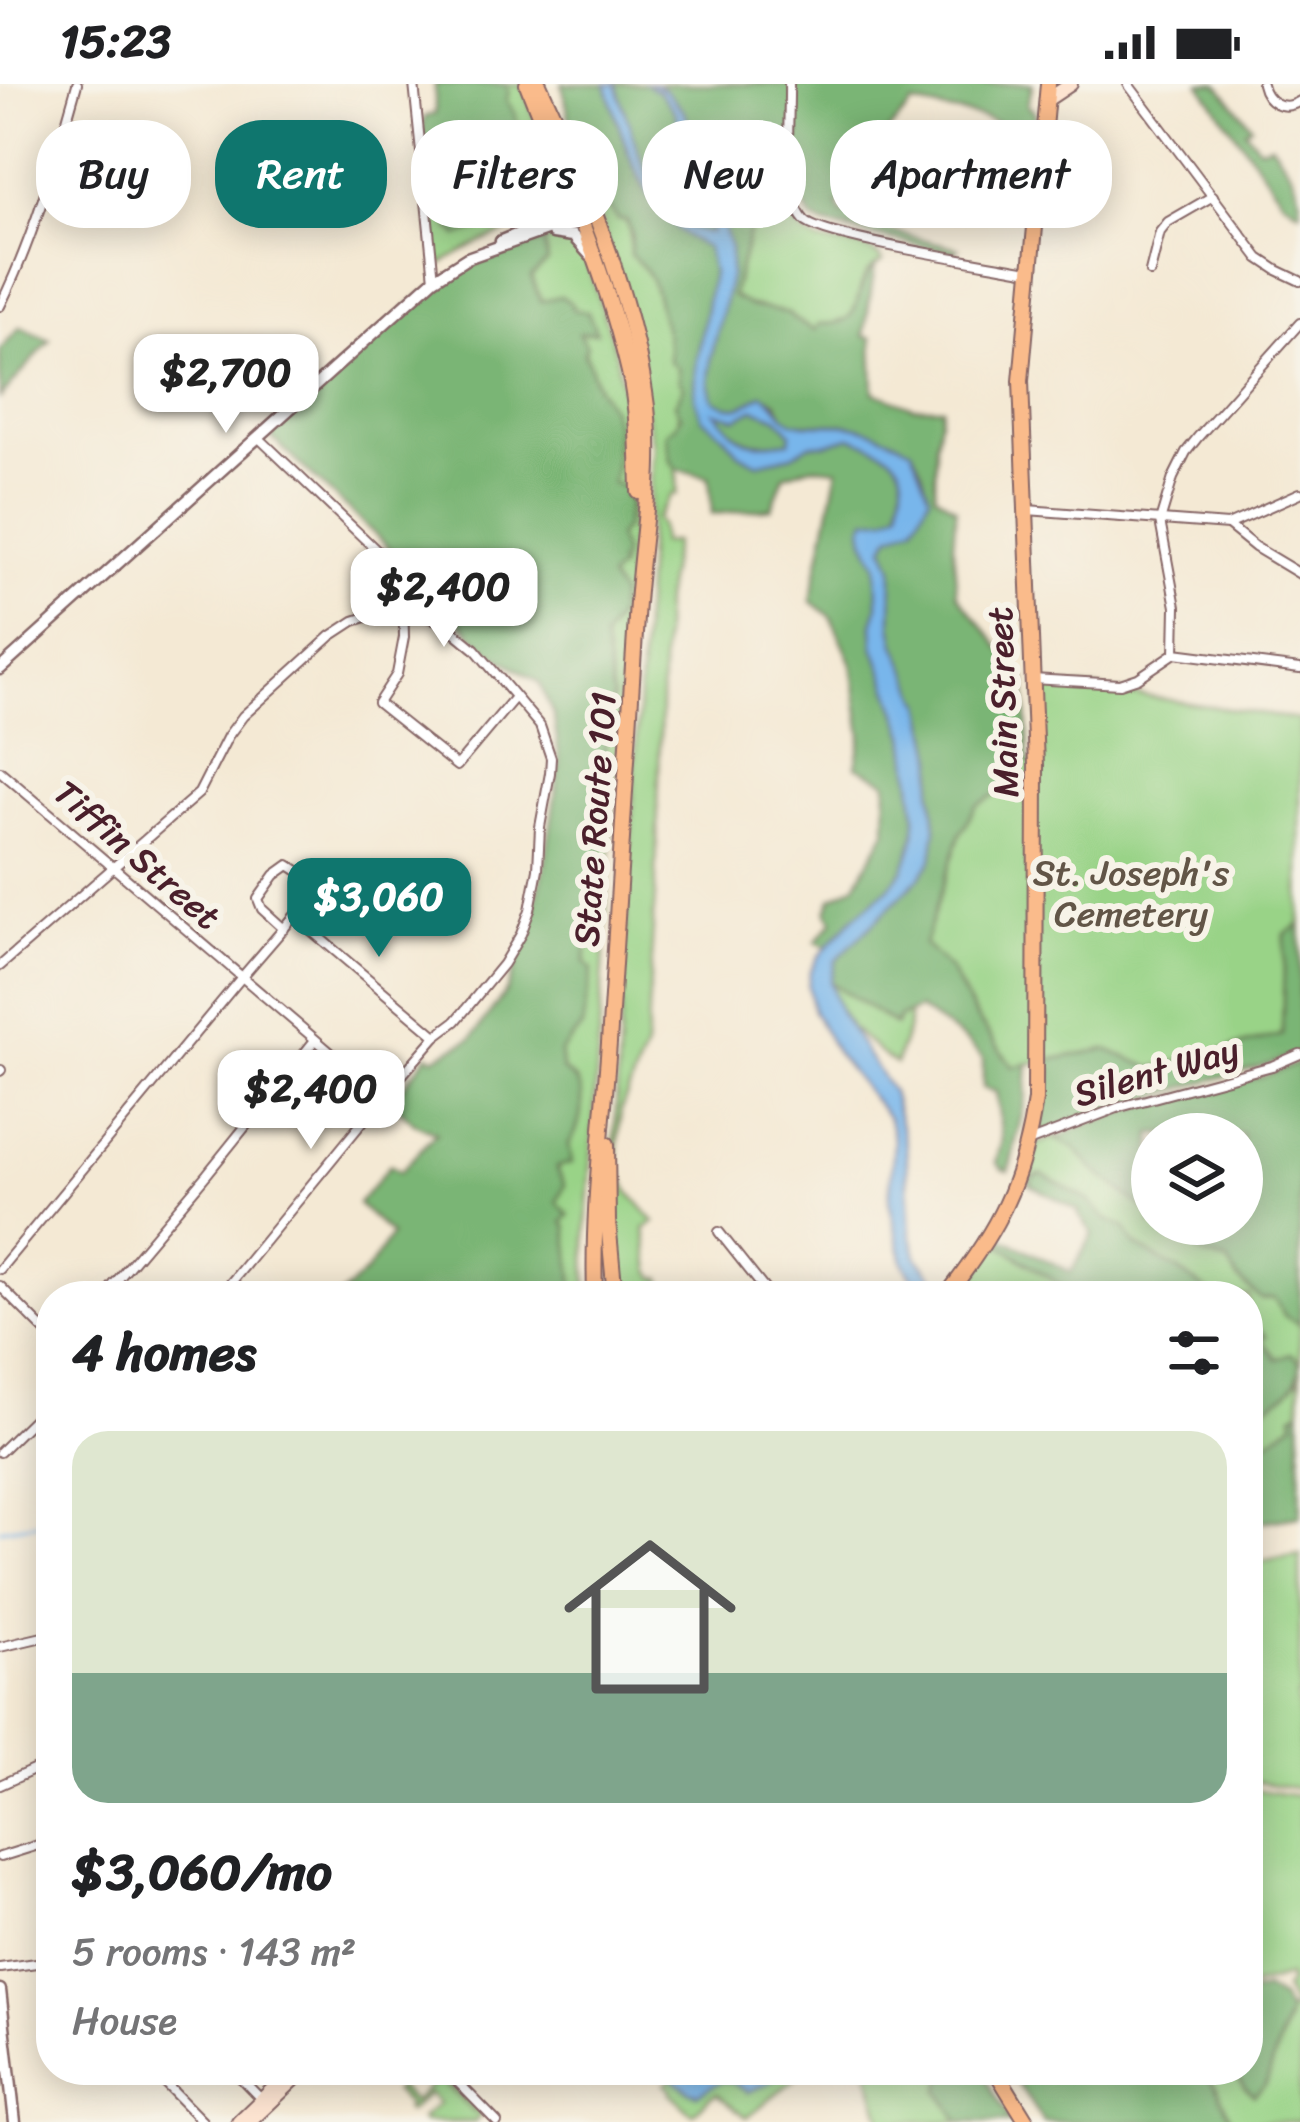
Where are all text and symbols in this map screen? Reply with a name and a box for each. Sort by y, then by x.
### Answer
text: 15:23 [60,2,171,82]
chip: Buy [36,120,191,228]
chip: Rent [215,120,387,228]
chip: Filters [411,120,618,228]
chip: New [642,120,806,228]
chip: Apartment [830,120,1112,228]
pin: $2,700 [128,334,324,436]
text: $2,700 [161,338,291,407]
pin: $2,400 [346,548,542,650]
text: $2,400 [378,552,510,621]
street label: Main Street [968,605,1038,798]
street label: State Route 101 [554,690,636,948]
street label: Tiffin Street [38,763,236,947]
park label: St. Joseph's Cemetery [1033,841,1230,946]
pin: $3,060 [281,858,477,960]
text: $3,060 [314,862,444,931]
street label: Silent Way [1066,1018,1247,1126]
pin: $2,400 [213,1050,409,1152]
text: $2,400 [245,1054,377,1123]
map controls [1131,1113,1263,1245]
button: layers [1131,1113,1263,1245]
text: 4 homes [72,1308,256,1398]
icon: filters [1161,1320,1227,1386]
icon: home [542,1509,758,1725]
text: $3,060/mo [72,1827,332,1917]
text: 5 rooms · 143 m² [72,1917,356,1986]
text: House [72,1986,177,2055]

